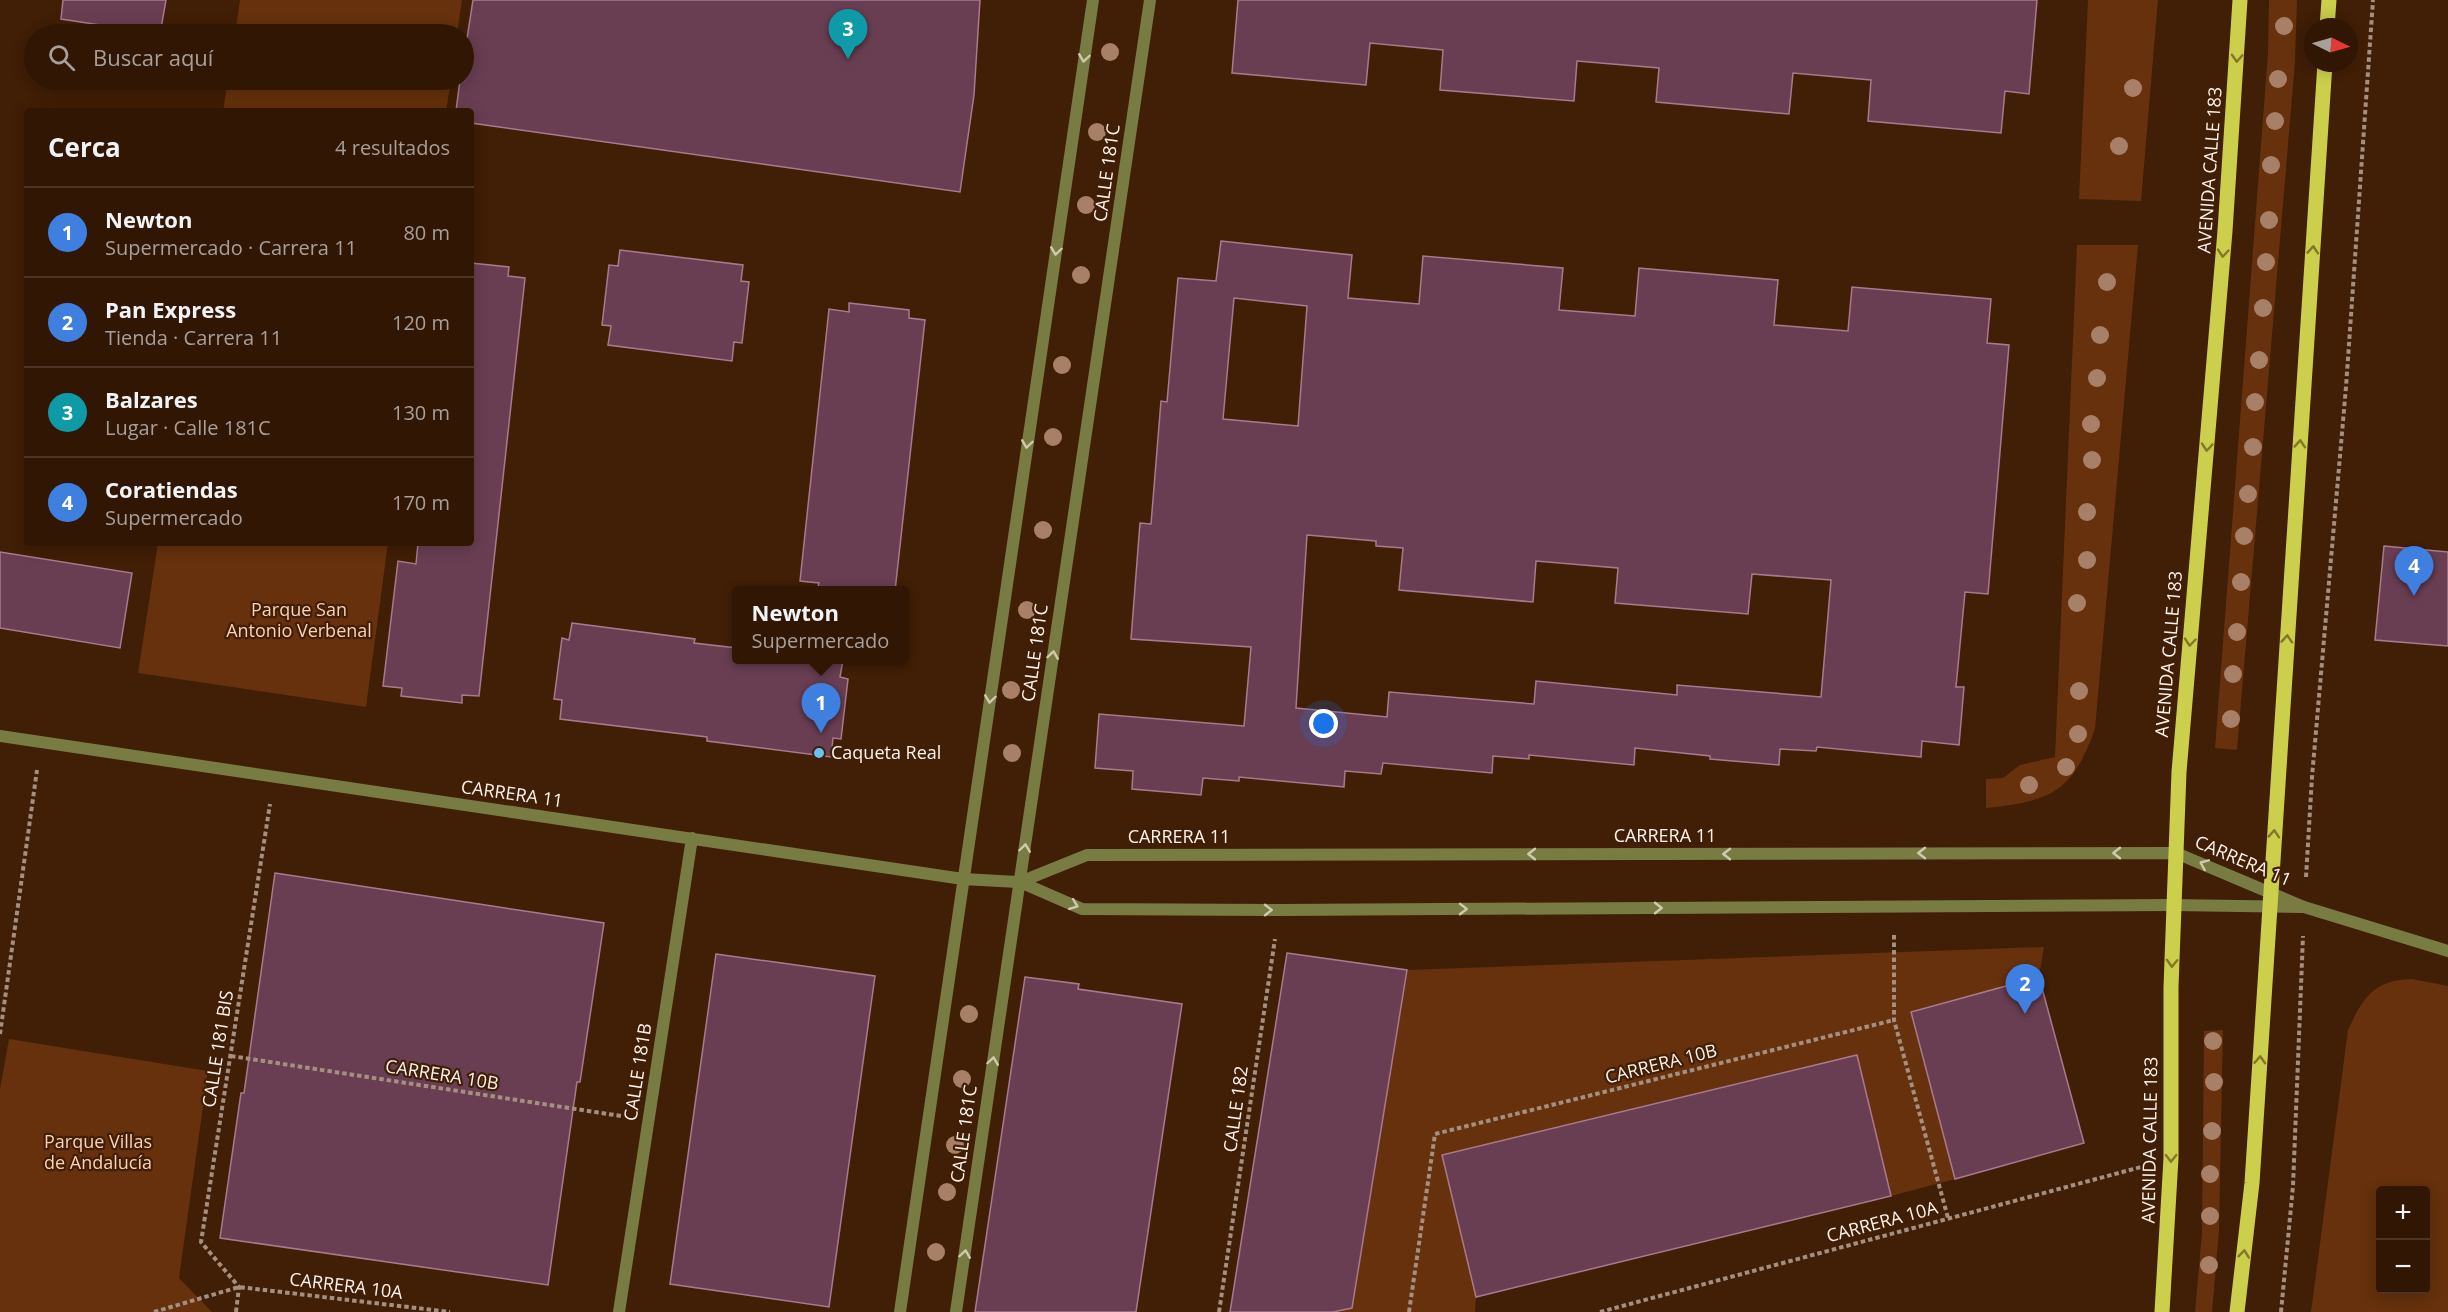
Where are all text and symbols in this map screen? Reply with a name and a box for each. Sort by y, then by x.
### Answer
pin: 3 [828,10,868,59]
north arrow [2304,18,2358,72]
search box [24,24,474,90]
icon: search [45,41,78,74]
text: Buscar aquí [93,42,213,72]
one-way arrow [1078,52,1091,62]
one-way arrow [2230,54,2243,63]
street label: AVENIDA CALLE 183 [2191,86,2227,254]
street label: CALLE 181C [1087,122,1125,223]
text: Cerca [48,129,121,165]
text: 4 resultados [335,134,450,161]
text: Newton [105,204,192,234]
text: 1 [62,219,73,246]
text: 80 m [403,219,450,246]
text: Supermercado · Carrera 11 [105,234,357,261]
one-way arrow [2306,245,2319,254]
one-way arrow [1050,246,1062,255]
one-way arrow [2217,248,2230,257]
text: Pan Express [105,294,236,324]
text: 2 [62,309,73,336]
text: 120 m [392,309,450,336]
text: Tienda · Carrera 11 [105,324,282,351]
text: Balzares [105,384,198,414]
text: 3 [62,399,73,426]
text: 130 m [392,399,450,426]
text: Lugar · Calle 181C [105,414,271,441]
one-way arrow [1022,439,1034,448]
one-way arrow [2293,440,2306,449]
one-way arrow [2201,443,2214,452]
text: Coratiendas [105,474,238,504]
text: 4 [62,489,73,516]
text: 170 m [392,489,450,516]
text: Supermercado [105,504,243,531]
pin: 4 [2394,546,2434,596]
street label: AVENIDA CALLE 183 [2149,570,2187,738]
popup [732,586,909,664]
park label: Parque San Antonio Verbenal [226,597,372,642]
text: Newton [752,597,839,627]
street label: CALLE 181C [1015,602,1053,703]
text: Supermercado [752,627,889,654]
one-way arrow [2280,634,2293,644]
one-way arrow [2184,637,2197,646]
one-way arrow [1047,650,1059,659]
pin: 1 [802,684,840,733]
one-way arrow [984,694,996,704]
your location [1309,709,1338,738]
place label: Caqueta Real [831,740,941,764]
marker: Caqueta Real [812,746,826,760]
street label: CARRERA 11 [460,774,565,812]
street label: CARRERA 11 [1614,823,1716,847]
street label: CARRERA 11 [1128,824,1230,848]
street label: CARRERA 11 [2191,829,2295,891]
one-way arrow [2267,829,2280,838]
one-way arrow [1018,843,1031,853]
one-way arrow [1918,847,1927,859]
one-way arrow [2113,847,2122,859]
one-way arrow [1528,848,1537,860]
one-way arrow [1723,848,1732,860]
one-way arrow [2199,859,2210,871]
one-way arrow [1067,898,1078,910]
one-way arrow [1653,902,1662,914]
one-way arrow [1458,903,1467,915]
one-way arrow [1263,904,1272,916]
one-way arrow [2166,958,2179,967]
pin: 2 [2006,964,2044,1014]
street label: CALLE 181 BIS [196,988,238,1109]
street label: CALLE 181B [617,1021,657,1122]
street label: CARRERA 10B [1602,1038,1719,1089]
street label: CARRERA 10B [384,1053,500,1095]
one-way arrow [2254,1055,2267,1064]
street label: AVENIDA CALLE 183 [2136,1056,2162,1224]
one-way arrow [987,1057,999,1066]
street label: CALLE 182 [1217,1064,1253,1154]
street label: CALLE 181C [944,1083,982,1184]
park label: Parque Villas de Andalucía [44,1129,152,1174]
one-way arrow [2164,1153,2177,1162]
map controls [2376,1186,2430,1294]
button: + [2376,1186,2430,1240]
street label: CARRERA 10A [1824,1195,1941,1247]
button: − [2376,1240,2430,1294]
one-way arrow [2237,1249,2250,1259]
one-way arrow [958,1250,970,1259]
street label: CARRERA 10A [288,1266,405,1304]

